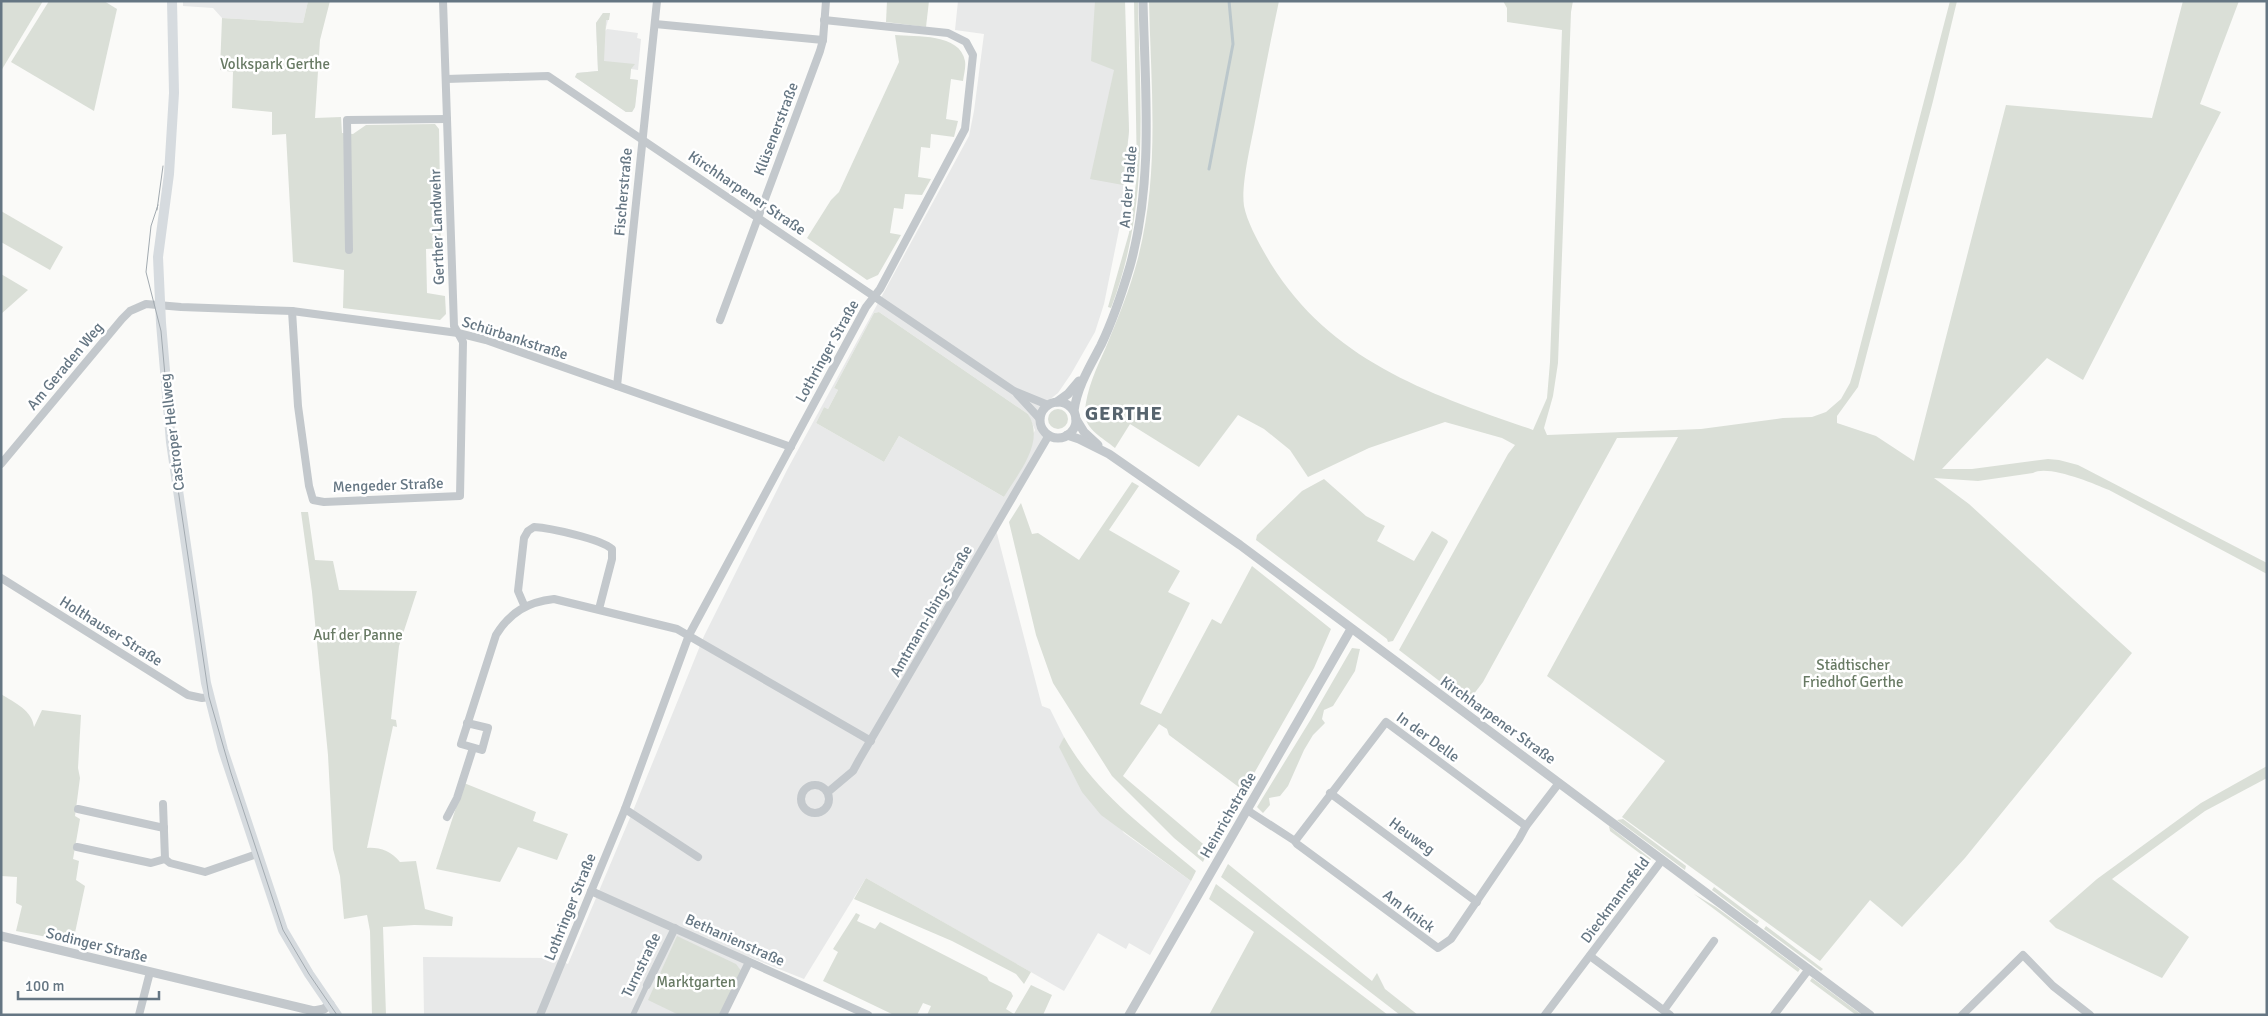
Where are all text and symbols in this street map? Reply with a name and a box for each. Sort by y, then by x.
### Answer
park label: Volkspark Gerthe [220,55,330,73]
street label: Klüsenerstraße [750,80,802,178]
street label: An der Halde [1115,145,1141,229]
street label: Fischerstraße [610,147,636,237]
street label: Kirchharpener Straße [685,147,809,239]
street label: Gerther Landwehr [426,168,448,285]
street label: Lothringer Straße [791,297,863,405]
street label: Schürbankstraße [460,312,570,364]
street label: Am Geraden Weg [23,318,107,414]
street label: Castroper Hellweg [156,372,188,492]
district label: GERTHE [1085,401,1163,426]
street label: Mengeder Straße [332,474,444,496]
street label: Amtmann-Ibing-Straße [886,542,976,680]
street label: Holthauser Straße [56,592,166,670]
park label: Auf der Panne [313,626,403,644]
park label: Städtischer Friedhof Gerthe [1803,656,1903,691]
street label: Kirchharpener Straße [1437,672,1559,768]
street label: In der Delle [1393,708,1463,766]
street label: Heinrichstraße [1196,769,1260,861]
street label: Heuweg [1386,813,1438,859]
street label: Lothringer Straße [540,851,600,963]
street label: Dieckmannsfeld [1577,853,1653,947]
street label: Am Knick [1380,886,1439,937]
street label: Bethanienstraße [682,910,788,970]
street label: Sodinger Straße [44,924,150,966]
street label: Turnstraße [618,930,664,1000]
scale bar [18,968,159,1000]
park label: Marktgarten [656,973,736,991]
text: 100 m [25,977,65,995]

